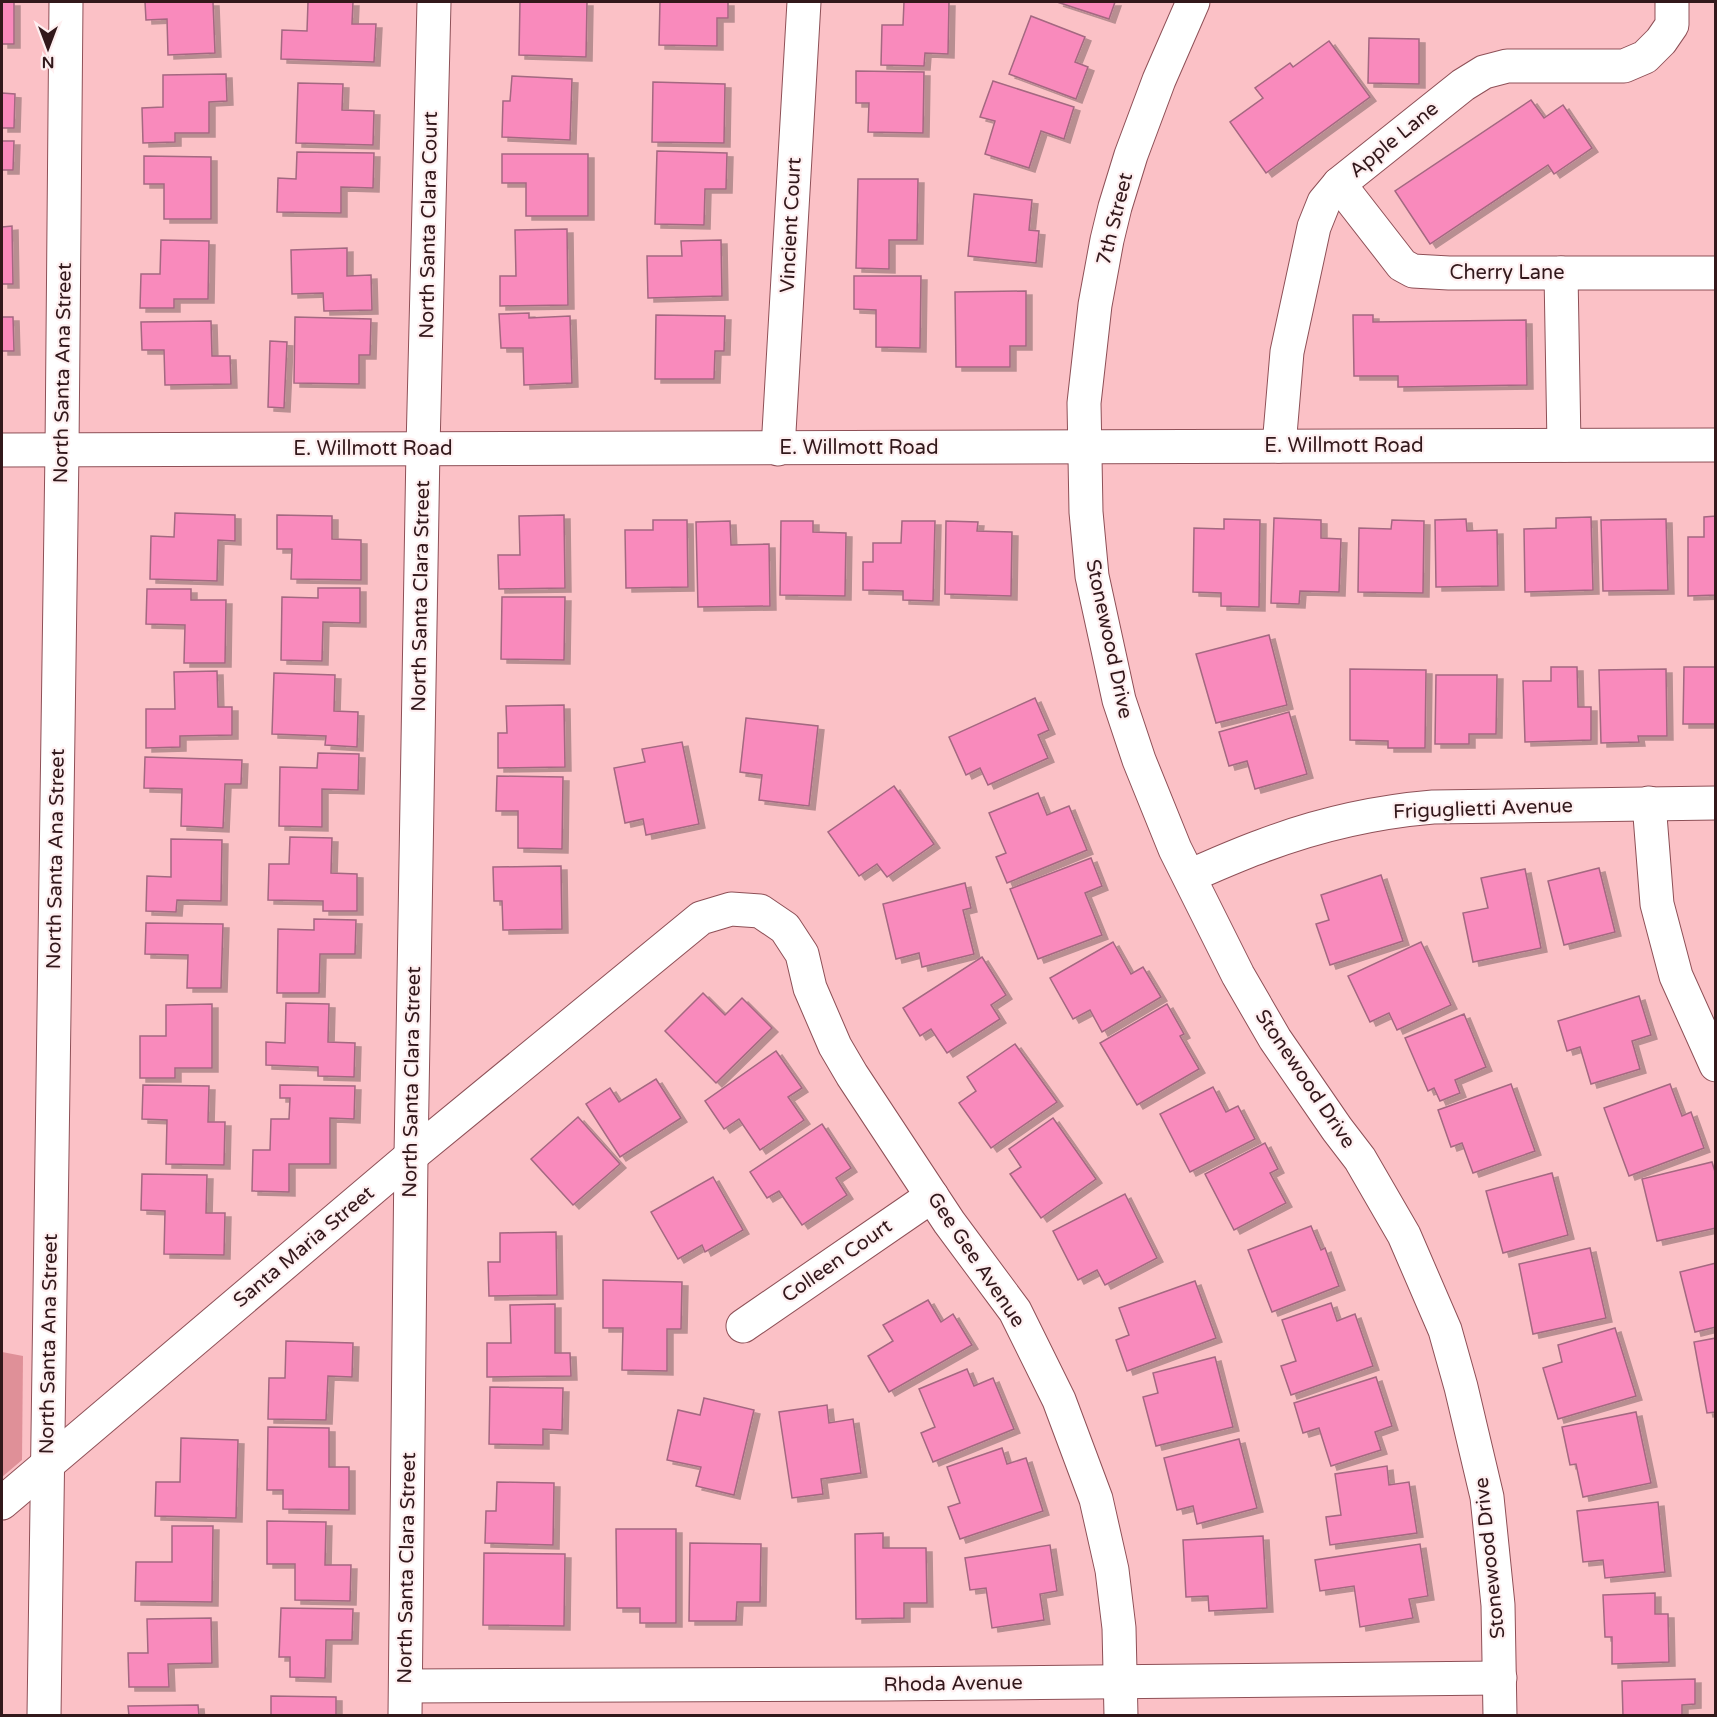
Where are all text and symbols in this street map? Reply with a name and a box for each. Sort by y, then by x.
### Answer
north arrow [18,18,78,78]
text: N [42,52,54,72]
street label: Apple Lane [1345,97,1443,183]
street label: North Santa Clara Court [415,111,443,339]
street label: Vincient Court [775,156,807,293]
street label: 7th Street [1092,170,1138,268]
street label: Cherry Lane [1450,261,1564,285]
street label: North Santa Ana Street [49,262,77,484]
street label: E. Willmott Road [1264,434,1424,458]
street label: E. Willmott Road [779,436,939,460]
street label: E. Willmott Road [293,437,453,461]
street label: North Santa Clara Street [407,480,435,712]
street label: Stonewood Drive [1080,557,1138,721]
street label: North Santa Ana Street [42,748,70,970]
street label: Friguglietti Avenue [1393,794,1573,824]
street label: North Santa Clara Street [398,966,426,1198]
street label: Stonewood Drive [1250,1005,1360,1153]
street label: Santa Maria Street [229,1181,380,1313]
street label: Gee Gee Avenue [922,1188,1030,1332]
street label: Colleen Court [777,1214,897,1308]
street label: North Santa Ana Street [35,1233,63,1455]
street label: North Santa Clara Street [393,1452,421,1684]
street label: Stonewood Drive [1470,1476,1510,1640]
street label: Rhoda Avenue [883,1671,1023,1697]

